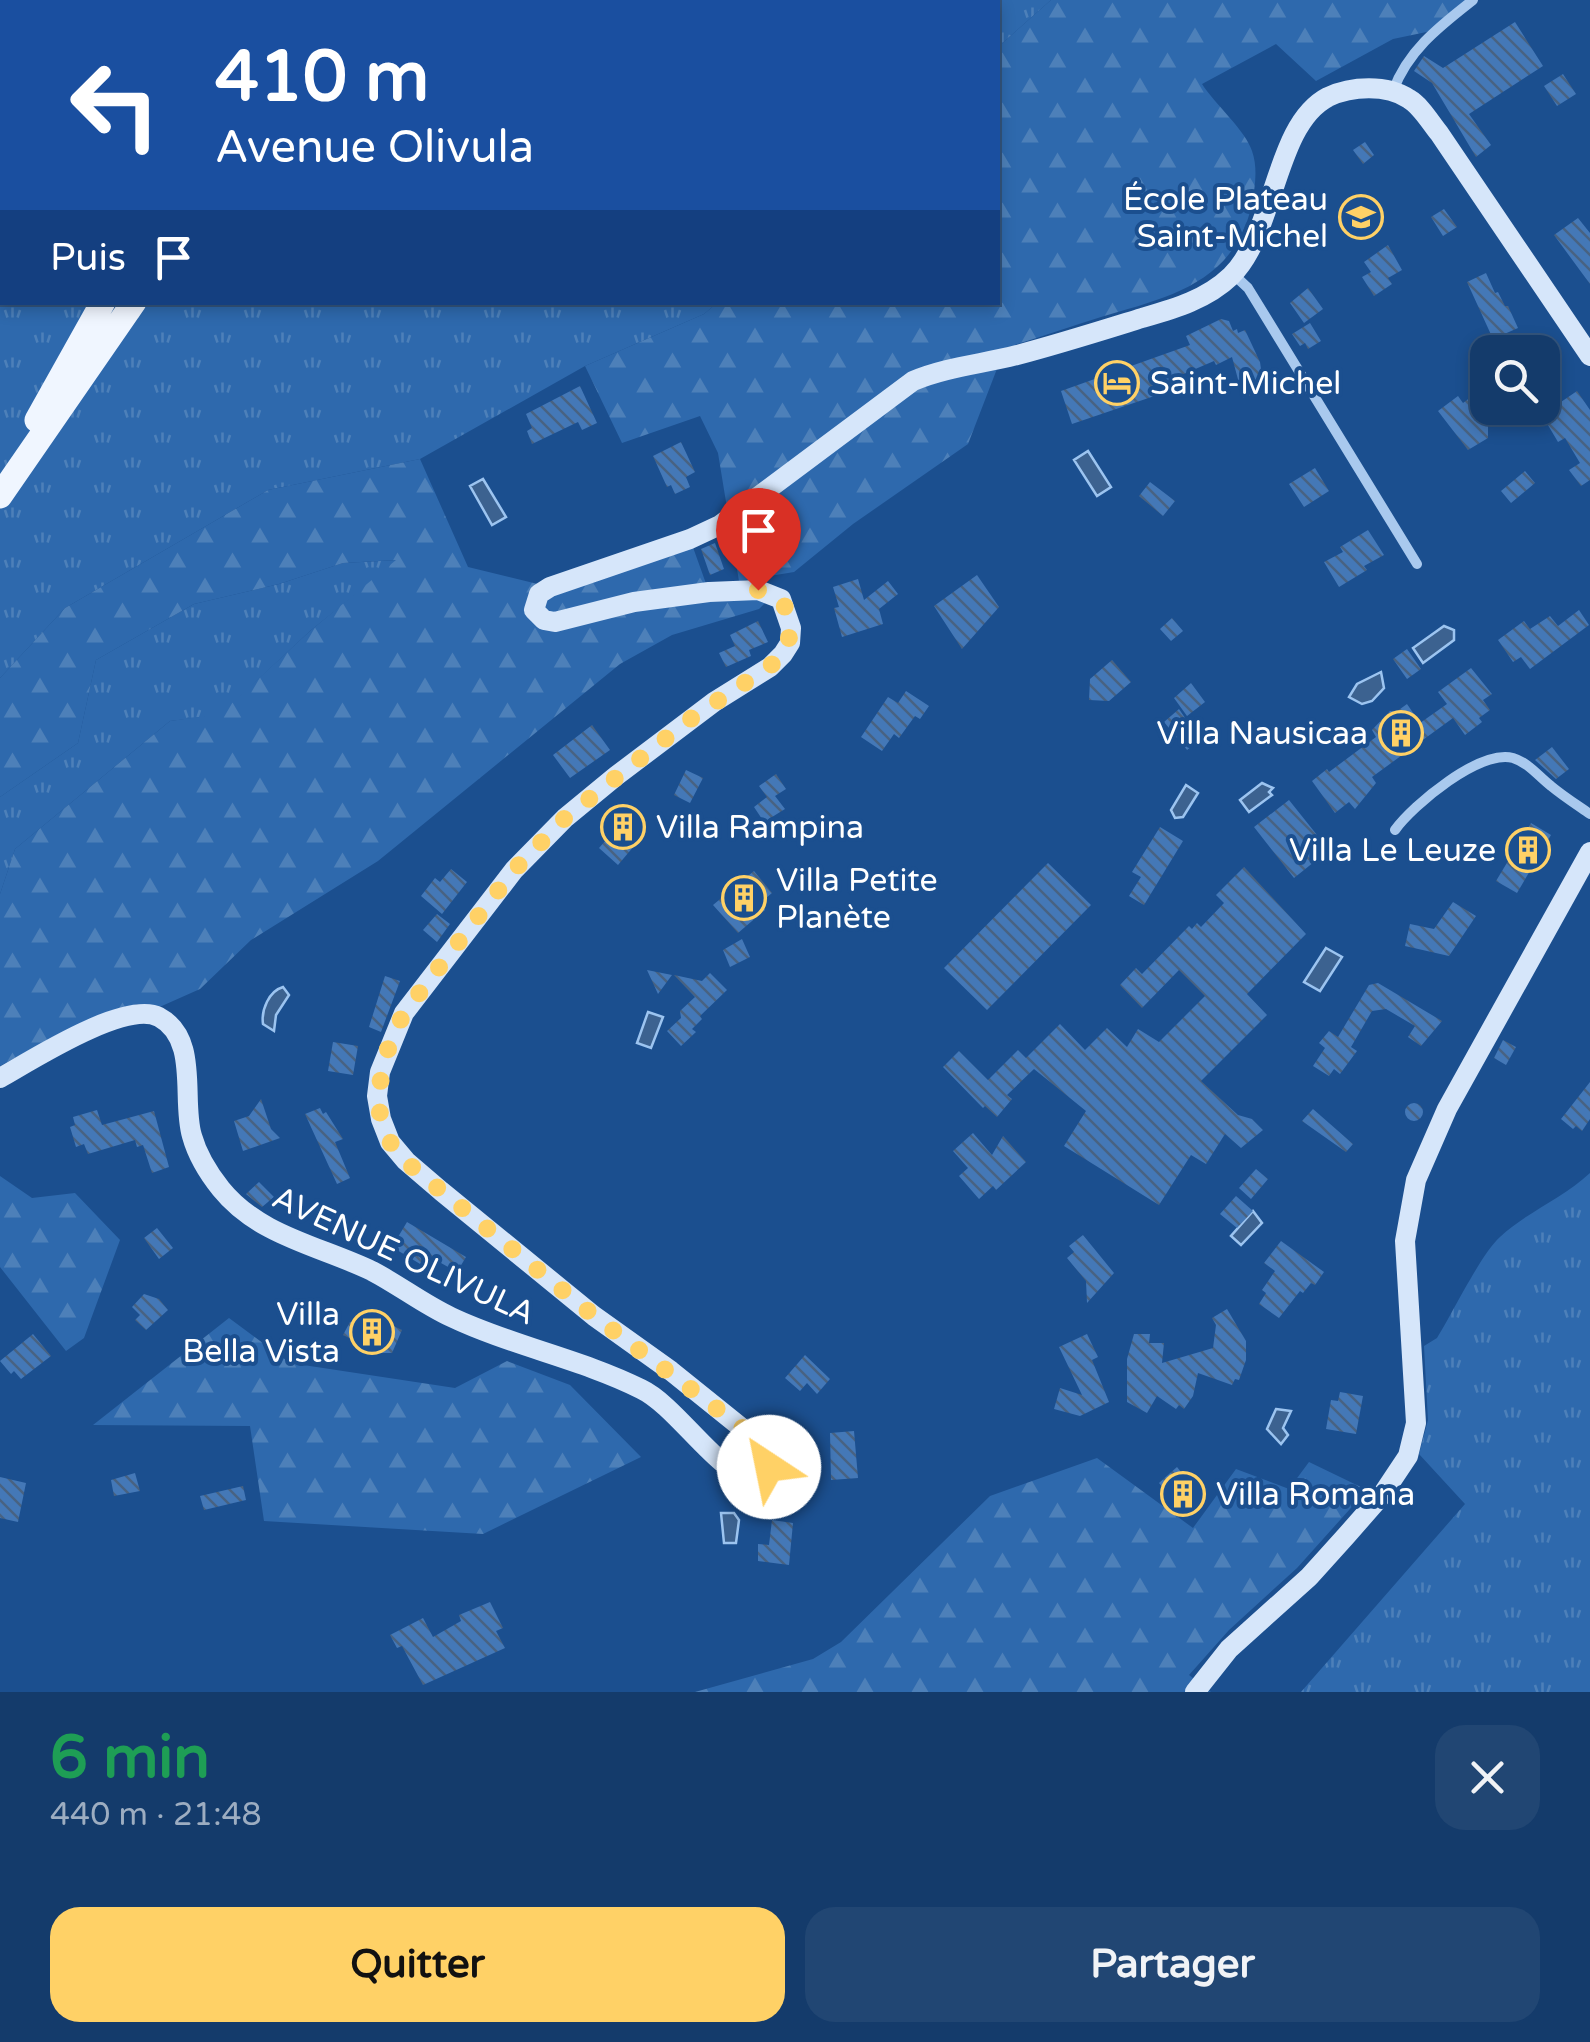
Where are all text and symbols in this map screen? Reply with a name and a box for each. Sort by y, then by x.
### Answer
text: 410 m [215,36,429,120]
icon: left [50,40,180,170]
text: Avenue Olivula [215,121,534,175]
place label: École Plateau Saint-Michel [1123,181,1328,256]
school or university icon: École Plateau Saint-Michel [1338,194,1384,240]
icon: arrive [146,230,201,285]
text: Puis [50,235,126,281]
map controls [1470,335,1560,425]
button: search [1470,335,1560,425]
hotel icon: Saint-Michel [1094,360,1140,406]
place label: Saint-Michel [1150,365,1341,403]
pin [716,488,801,591]
icon: arrive [731,503,786,558]
building icon: Villa Nausicaa [1378,710,1424,756]
place label: Villa Nausicaa [1157,715,1368,753]
building icon: Villa Rampina [600,804,646,850]
place label: Villa Rampina [656,809,864,847]
building icon: Villa Le Leuze [1505,827,1551,873]
place label: Villa Le Leuze [1289,832,1496,870]
place label: Villa Petite Planète [776,862,938,937]
building icon: Villa Petite Planète [721,875,767,921]
street label: AVENUE OLIVULA [266,1178,541,1333]
place label: Villa Bella Vista [182,1296,340,1371]
building icon: Villa Bella Vista [349,1309,395,1355]
position arrow [717,1415,821,1519]
building icon: Villa Romana [1160,1471,1206,1517]
place label: Villa Romana [1216,1476,1415,1514]
text: 6 min [50,1722,210,1794]
button: close [1435,1725,1540,1830]
text: 440 m · 21:48 [50,1796,262,1834]
button: Quitter [50,1907,785,2022]
button: Partager [805,1907,1540,2022]

